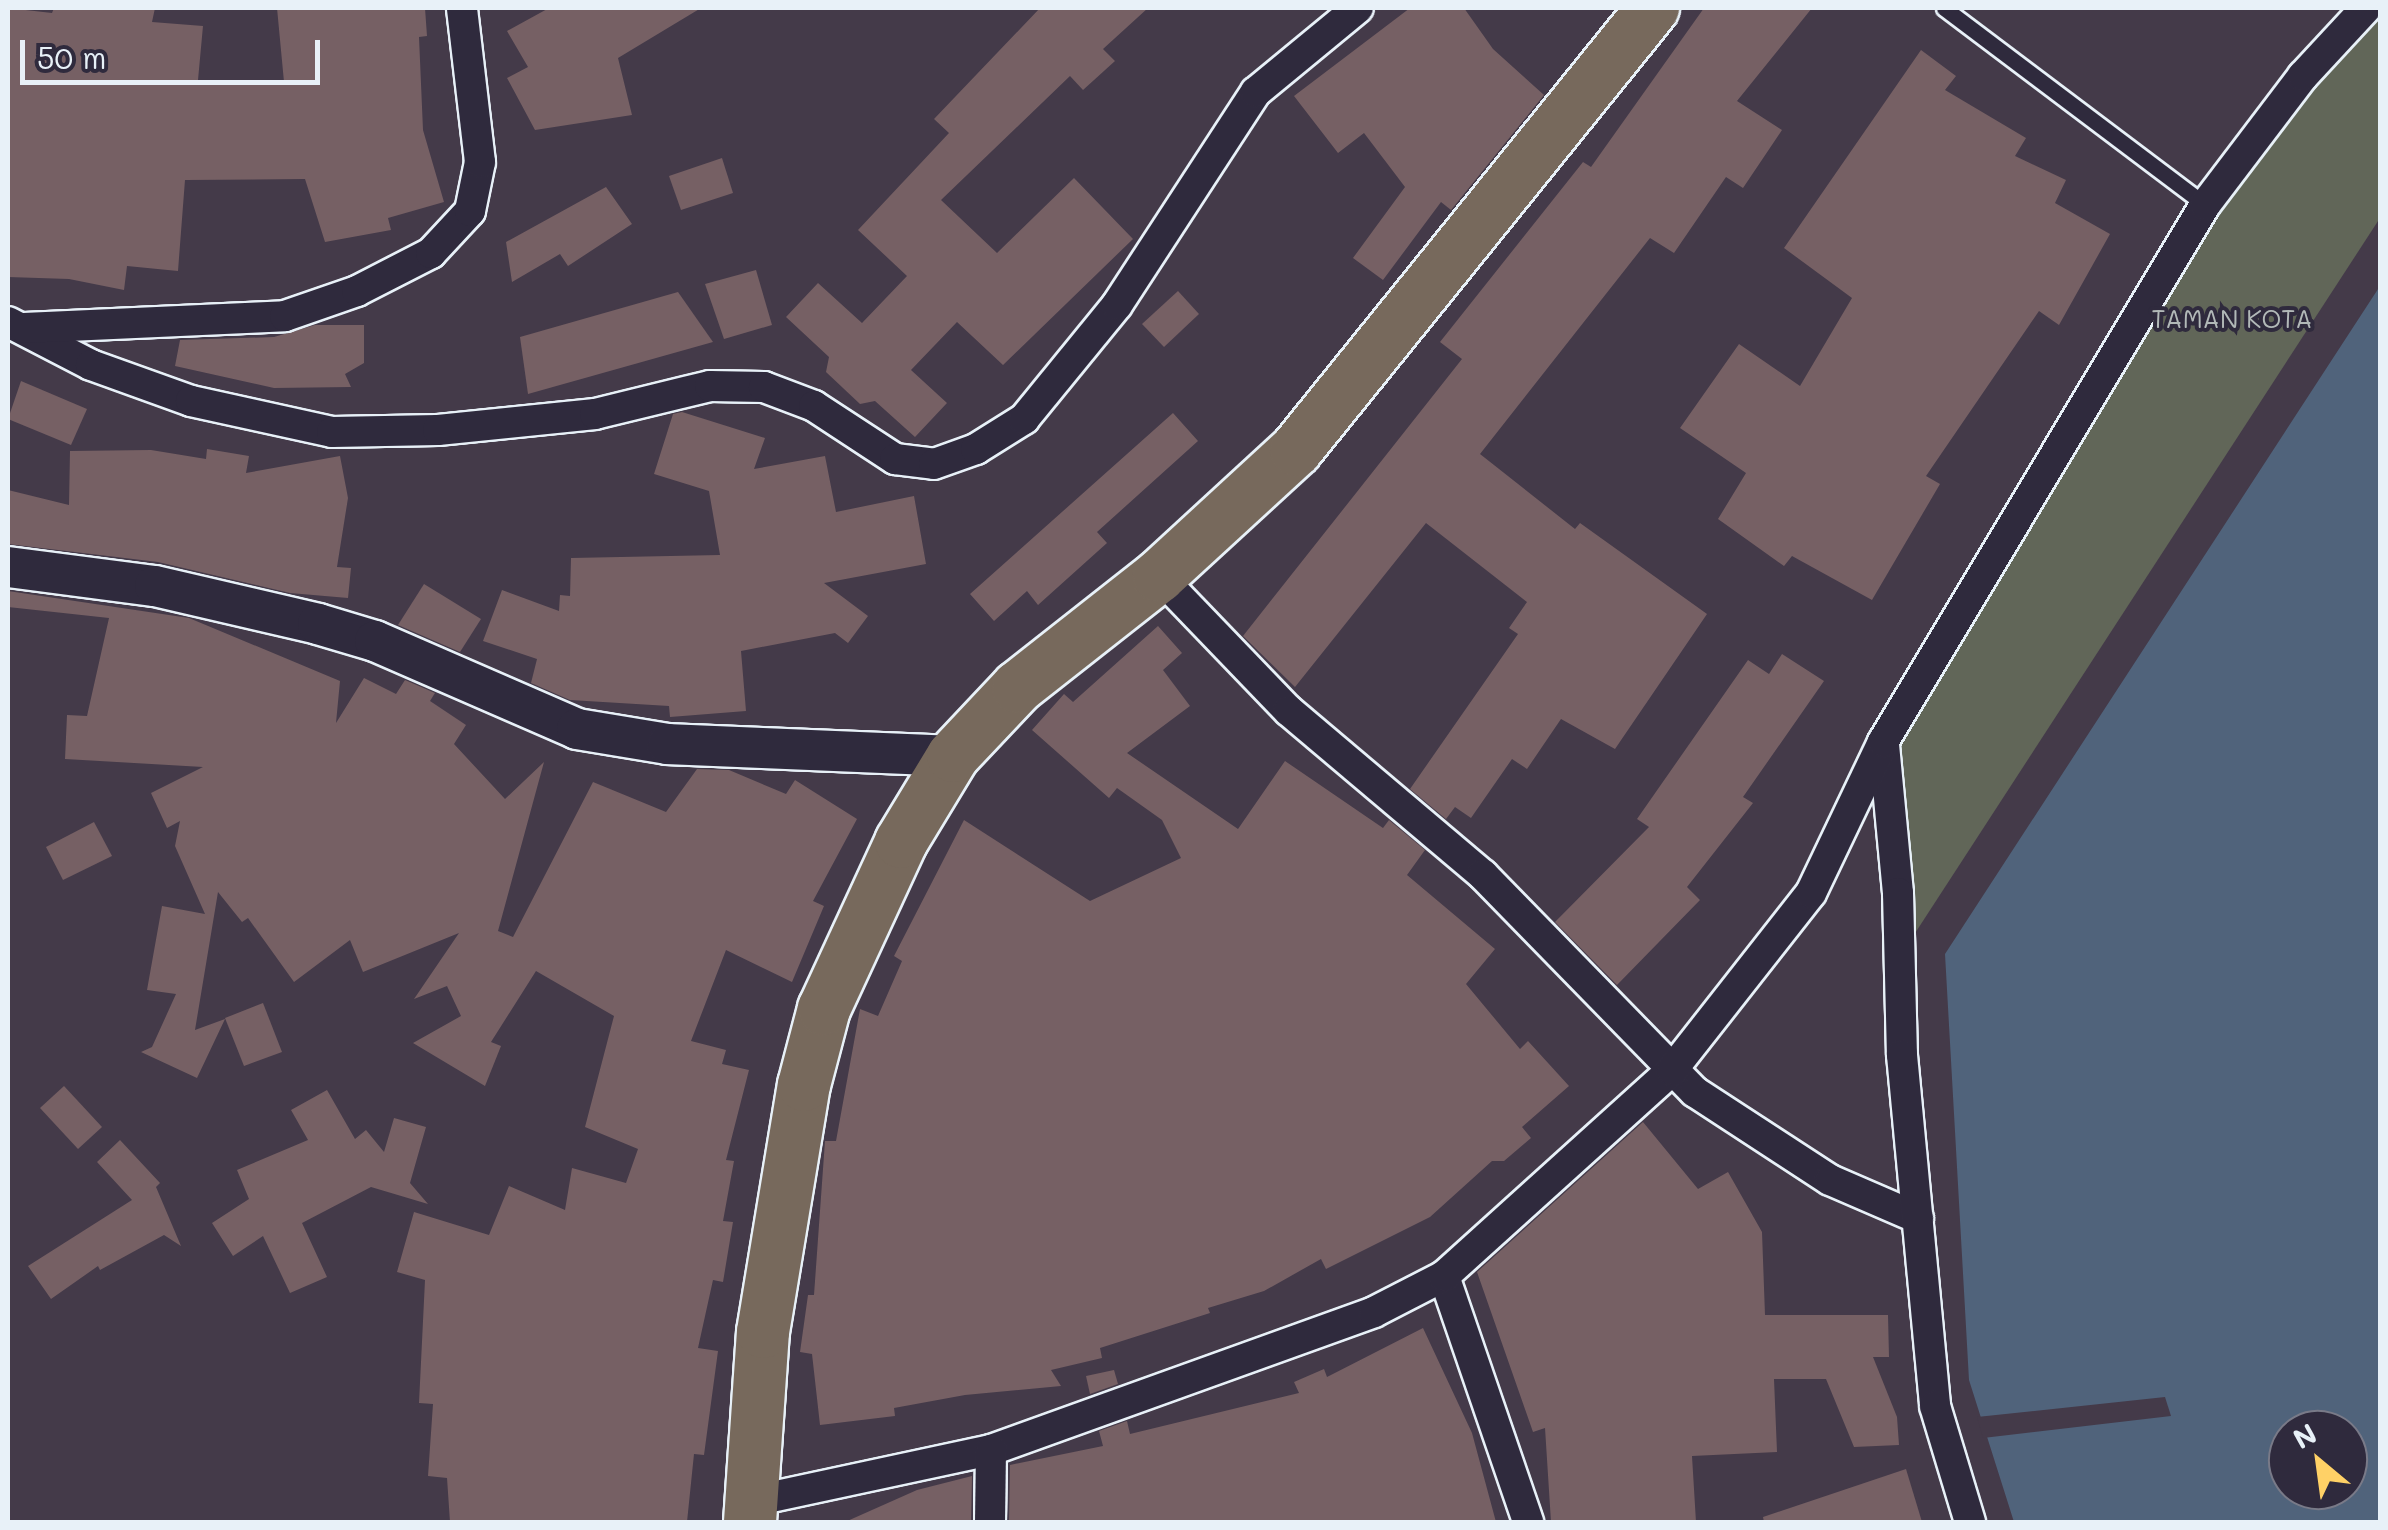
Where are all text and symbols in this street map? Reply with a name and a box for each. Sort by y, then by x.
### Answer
scale bar [25,20,325,82]
text: 50 m [37,37,107,77]
park label: TAMAN KOTA [2151,303,2313,333]
north arrow [2268,1410,2368,1510]
text: N [2286,1415,2322,1456]

